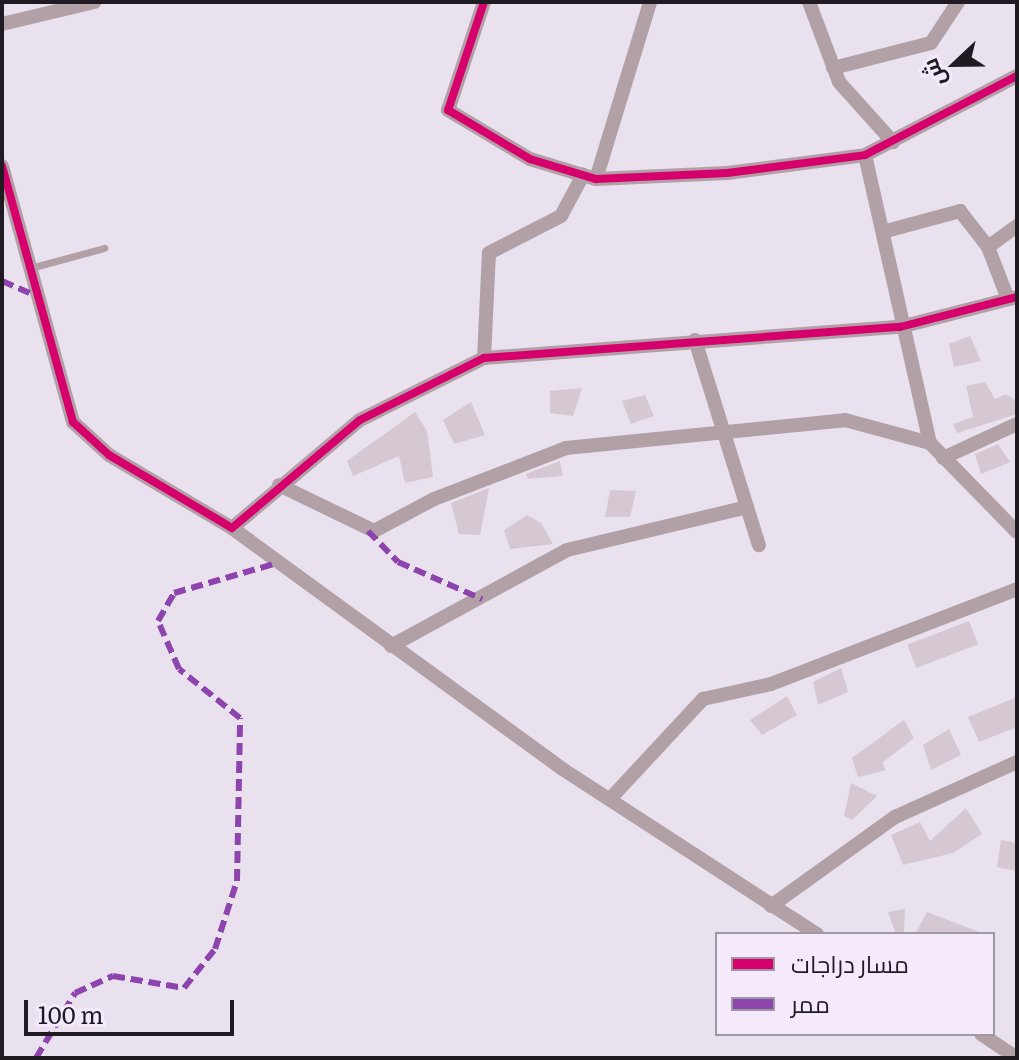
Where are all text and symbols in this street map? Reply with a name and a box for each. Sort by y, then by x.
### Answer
north arrow [915,24,995,104]
text: ش [912,54,953,92]
legend [715,932,995,1036]
text: مسار دراجات [791,945,909,980]
scale bar [28,984,238,1034]
text: ممر [791,985,830,1020]
text: 100 m [38,996,104,1031]

